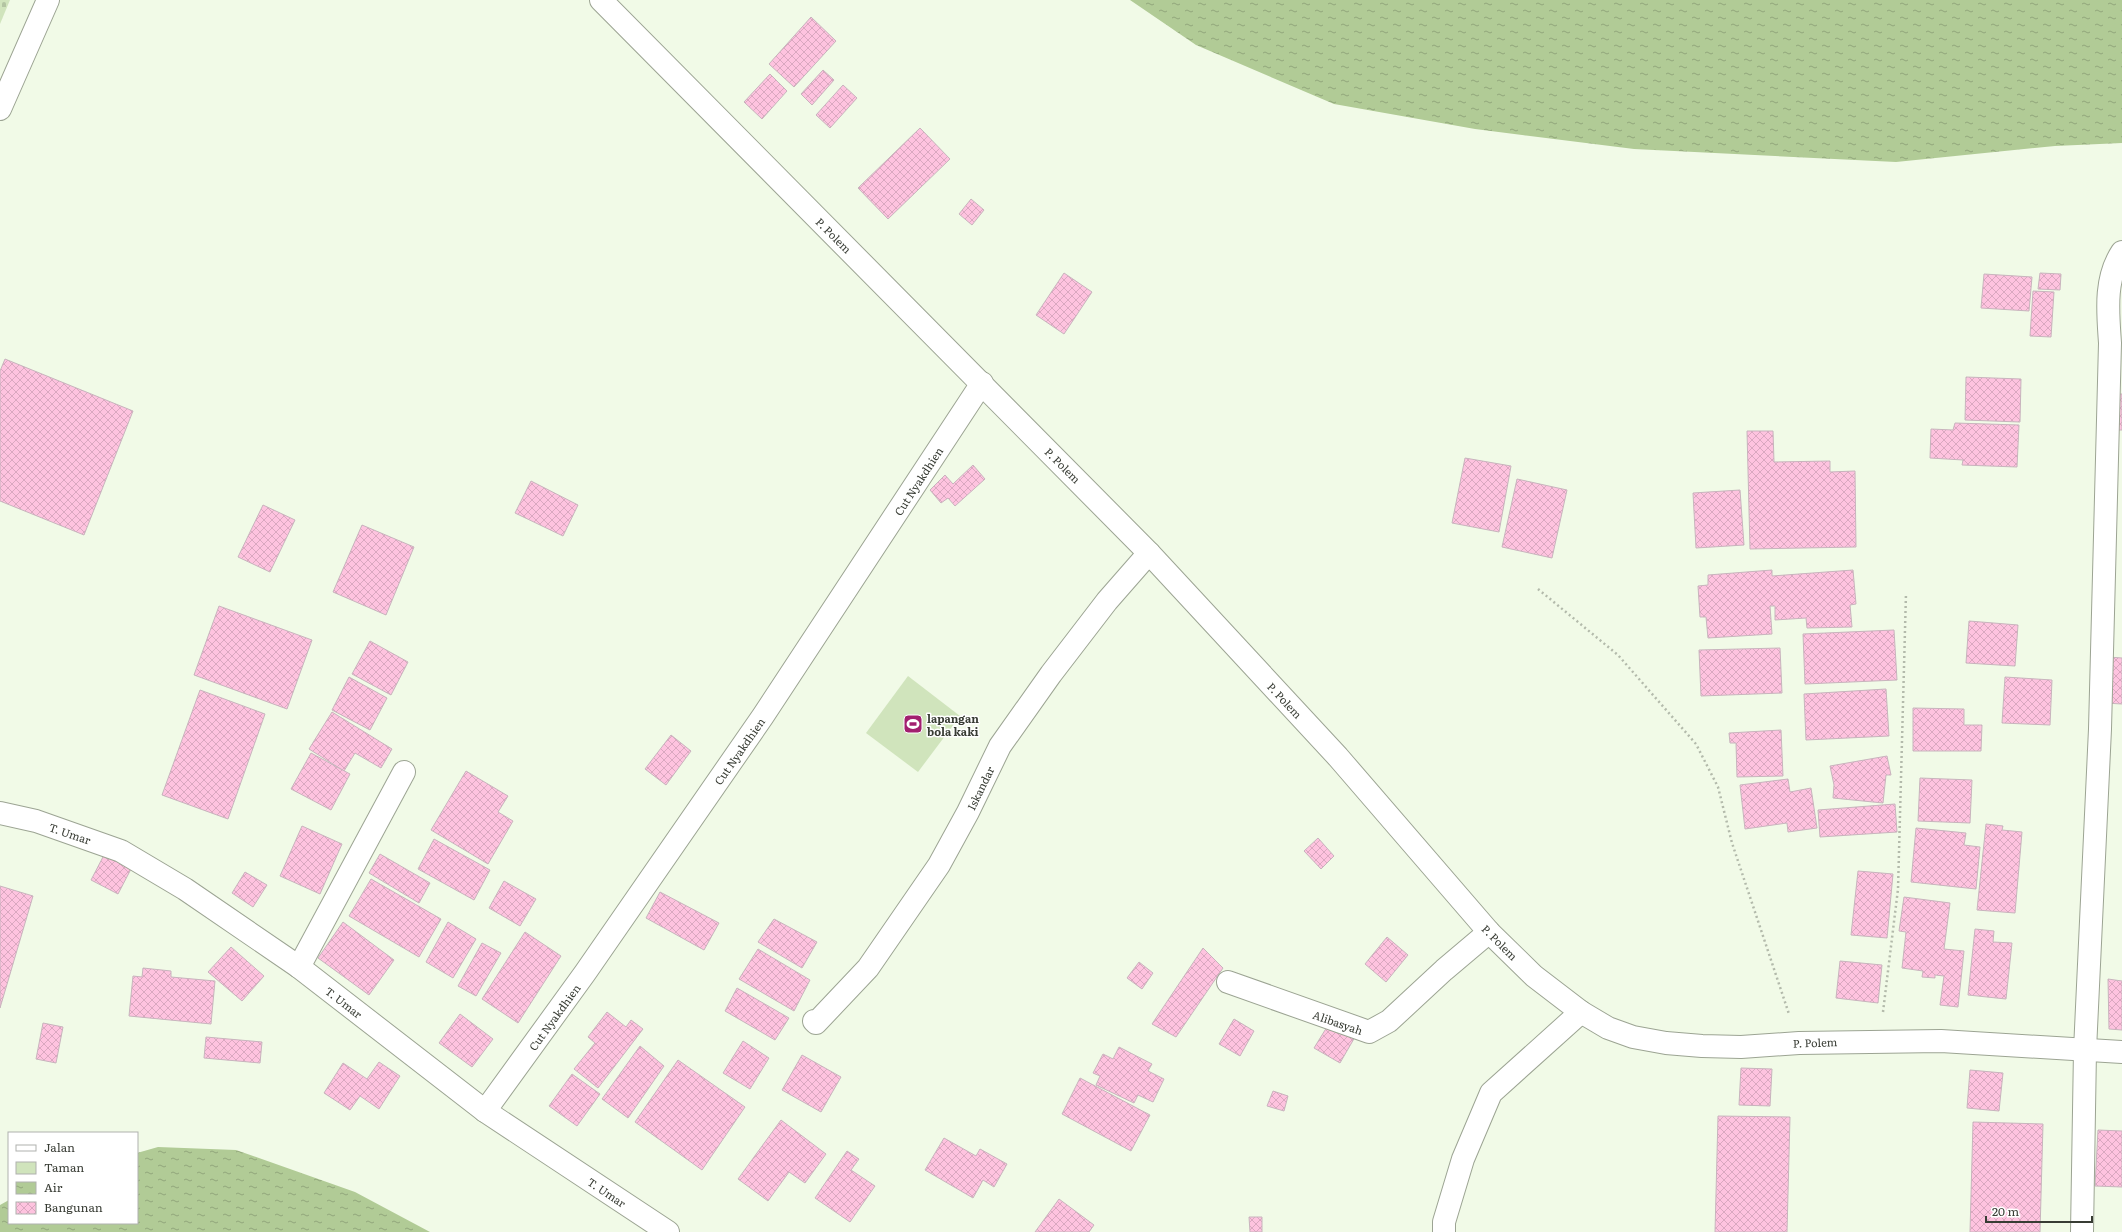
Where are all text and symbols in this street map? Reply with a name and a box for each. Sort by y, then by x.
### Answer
street label: P. Polem [813,214,856,257]
street label: Cut Nyakdhien [890,444,946,518]
street label: P. Polem [1042,444,1085,487]
street label: P. Polem [1264,678,1306,722]
place label: lapangan bola kaki [927,710,979,739]
sports icon: lapangan bola kaki [902,713,924,735]
street label: Cut Nyakdhien [710,714,768,788]
street label: Iskandar [963,763,998,813]
street label: T. Umar [47,818,94,848]
street label: P. Polem [1479,921,1522,964]
street label: Cut Nyakdhien [524,980,584,1054]
street label: T. Umar [322,982,367,1022]
street label: Alibasyah [1311,1006,1365,1038]
street label: P. Polem [1792,1033,1838,1051]
legend [8,1132,138,1224]
text: Jalan [44,1138,75,1156]
text: Taman [44,1158,84,1176]
street label: T. Umar [585,1173,630,1211]
text: Air [44,1178,63,1196]
text: Bangunan [44,1198,103,1216]
scale bar [1986,1198,2092,1224]
text: 20 m [1992,1202,2019,1220]

